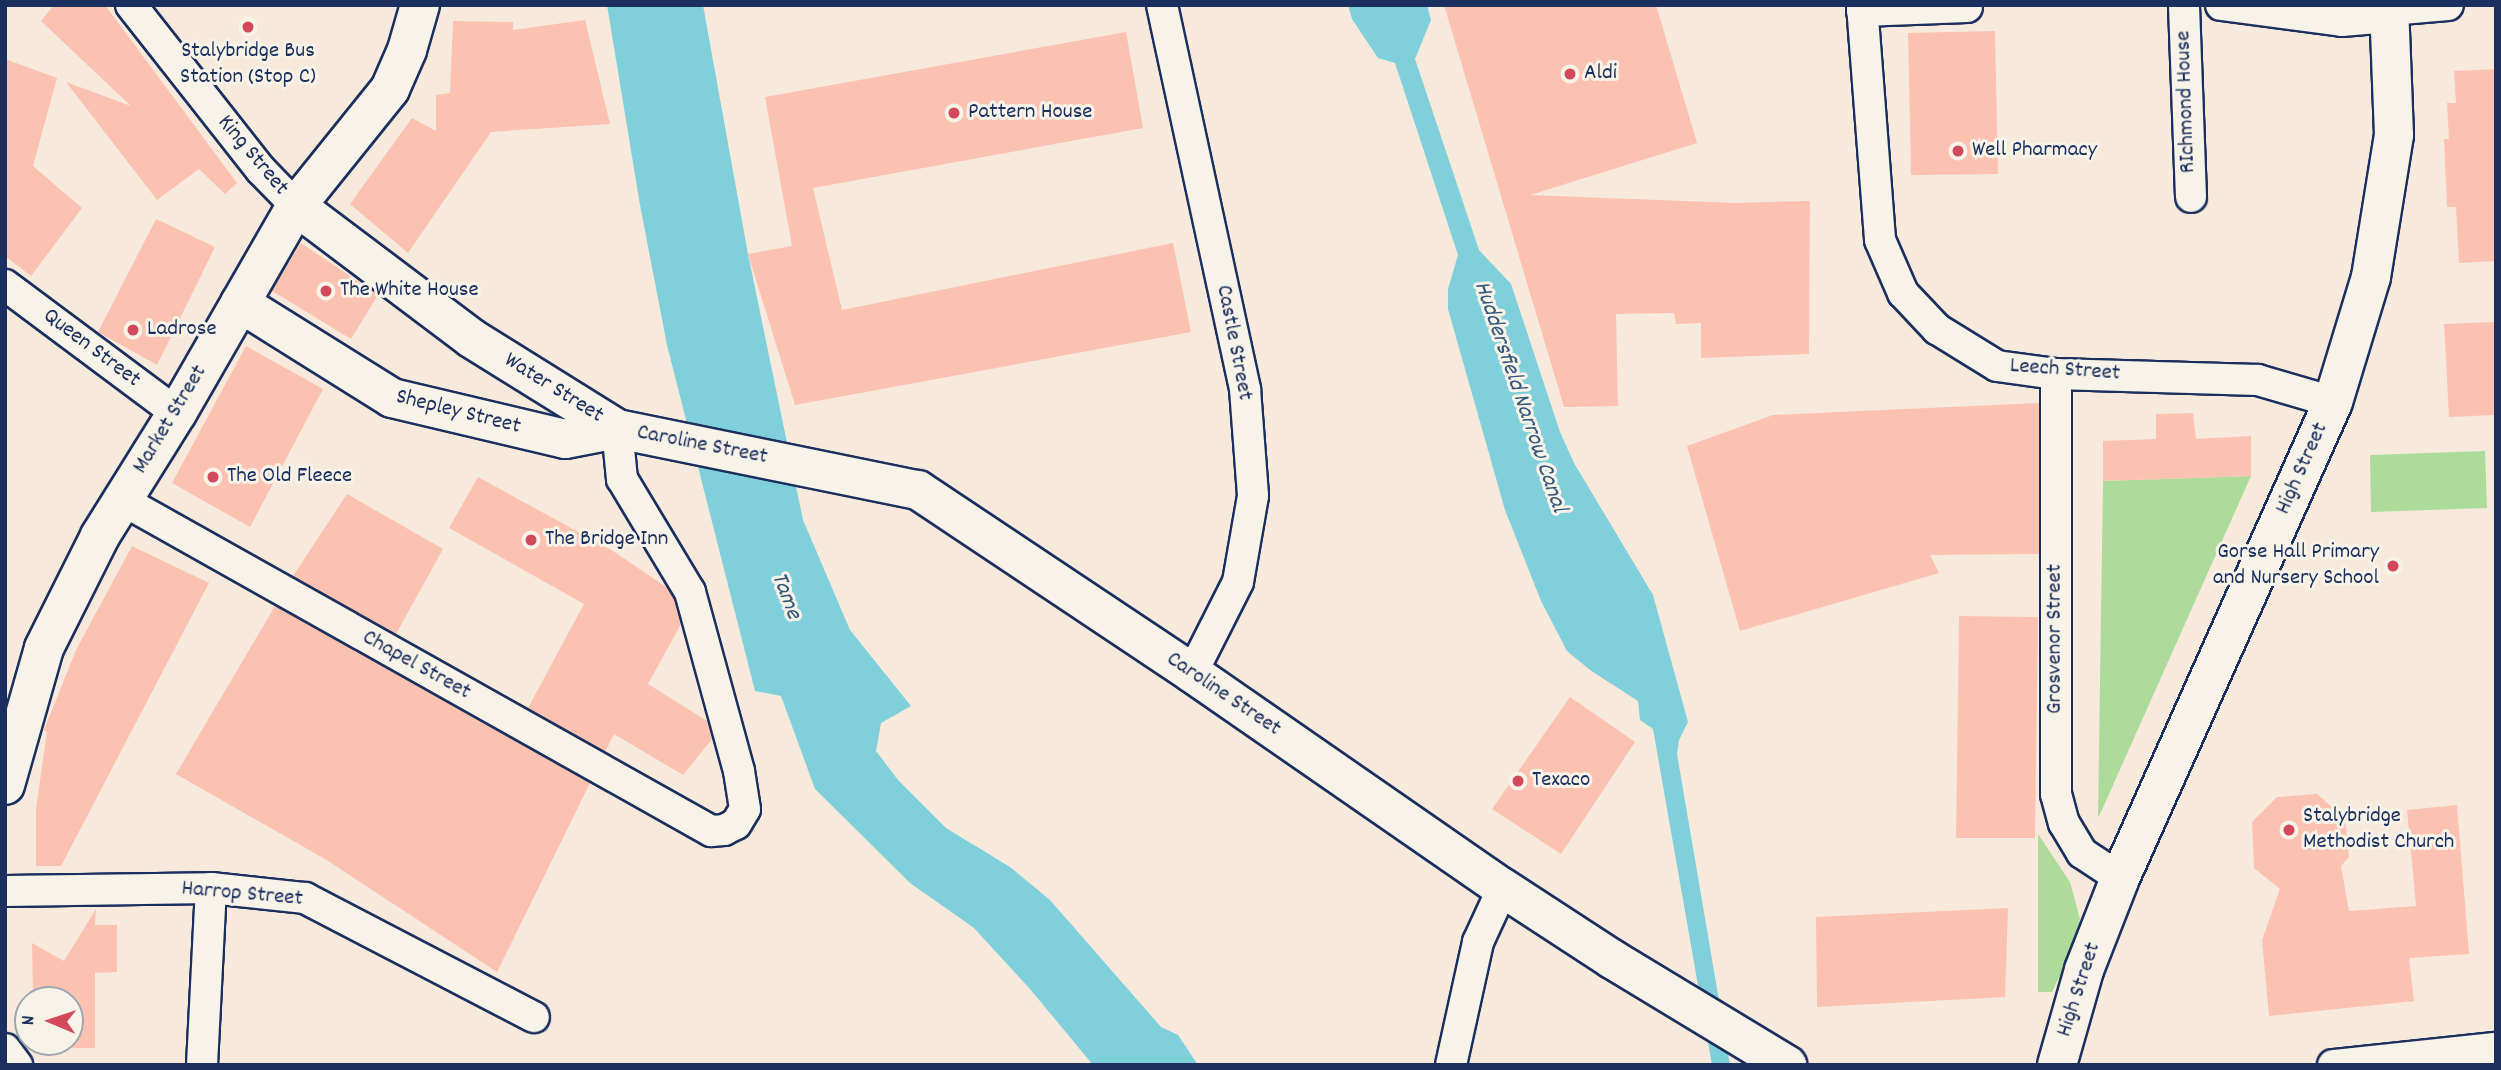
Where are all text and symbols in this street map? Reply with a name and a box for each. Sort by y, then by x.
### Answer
marker: Stalybridge Bus Station (Stop C) [240,19,256,35]
street label: RIchmond House [2171,30,2203,174]
place label: Stalybridge Bus Station (Stop C) [180,38,316,92]
place label: Aldi [1584,60,1617,88]
marker: Aldi [1562,66,1578,82]
place label: Pattern House [968,99,1092,127]
marker: Pattern House [946,105,962,121]
street label: King Street [210,110,294,202]
place label: Well Pharmacy [1972,137,2097,165]
marker: Well Pharmacy [1950,143,1966,159]
place label: The White House [340,277,479,305]
water label: Huddersfield Narrow Canal [1466,278,1572,516]
marker: The White House [318,283,334,299]
street label: Castle Street [1208,283,1258,403]
street label: Queen Street [37,303,145,395]
place label: Ladrose [147,316,217,344]
marker: Ladrose [125,322,141,338]
street label: Water Street [498,348,608,430]
street label: Leech Street [2009,353,2121,389]
street label: Market Street [128,361,214,479]
street label: Shepley Street [393,384,523,442]
street label: High Street [2271,419,2335,519]
street label: Caroline Street [634,420,770,472]
place label: The Old Fleece [227,463,352,491]
marker: The Old Fleece [205,469,221,485]
place label: The Bridge Inn [545,526,668,554]
marker: The Bridge Inn [523,532,539,548]
place label: Gorse Hall Primary and Nursery School [2213,539,2379,593]
marker: Gorse Hall Primary and Nursery School [2385,558,2401,574]
street label: Grosvenor Street [2042,564,2070,714]
water label: Tame [763,568,807,624]
street label: Chapel Street [357,625,475,707]
street label: Caroline Street [1160,647,1286,743]
place label: Texaco [1532,767,1590,795]
marker: Texaco [1510,773,1526,789]
place label: Stalybridge Methodist Church [2303,803,2454,857]
marker: Stalybridge Methodist Church [2281,822,2297,838]
street label: Harrop Street [180,876,304,914]
street label: High Street [2052,939,2108,1041]
north arrow [14,986,84,1056]
text: N [16,1015,43,1025]

